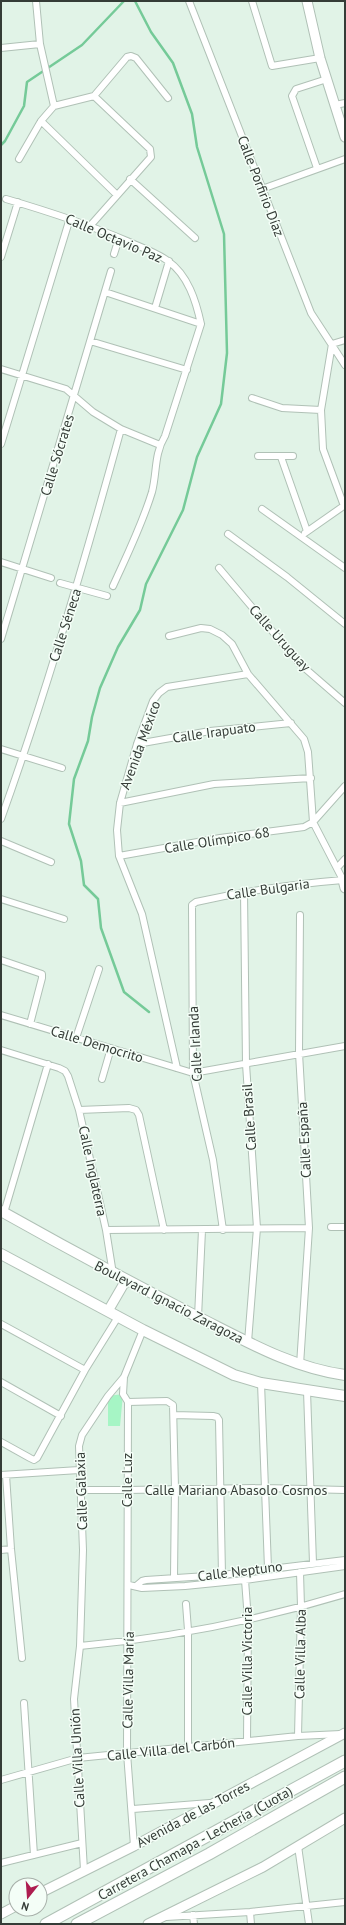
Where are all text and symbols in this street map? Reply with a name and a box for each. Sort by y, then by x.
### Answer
street label: Calle Porfirio Díaz [233,133,289,239]
street label: Calle Octavio Paz [63,209,165,267]
street label: Calle Sócrates [36,412,78,498]
street label: Calle Séneca [45,586,85,664]
street label: Calle Uruguay [245,601,315,675]
street label: Avenida México [116,698,164,792]
street label: Calle Irapuato [171,717,257,747]
street label: Calle Olímpico 68 [163,823,271,857]
street label: Calle Bulgaria [225,874,311,904]
street label: Calle Irlanda [184,1006,206,1082]
street label: Calle Democrito [49,1021,145,1067]
street label: Calle Brasil [238,1083,260,1151]
street label: Calle España [293,1101,315,1179]
street label: Calle Inglaterra [75,1124,111,1218]
street label: Boulevard Ignacio Zaragoza [91,1257,247,1347]
street label: Calle Galaxia [71,1452,91,1530]
street label: Calle Luz [118,1453,136,1507]
street label: Calle Mariano Abasolo Cosmos [145,1481,327,1499]
street label: Calle Neptuno [197,1557,283,1585]
street label: Calle Villa Victoria [238,1606,256,1716]
street label: Calle Villa Alba [290,1609,310,1699]
street label: Calle Villa María [118,1631,138,1729]
street label: Calle Villa Unión [65,1708,89,1808]
street label: Calle Villa del Carbón [106,1733,236,1765]
street label: Avenida de las Torres [133,1777,253,1851]
street label: Carretera Chamapa - Lechería (Cuota) [94,1782,296,1904]
north arrow [8,1877,48,1917]
text: N [20,1899,31,1914]

